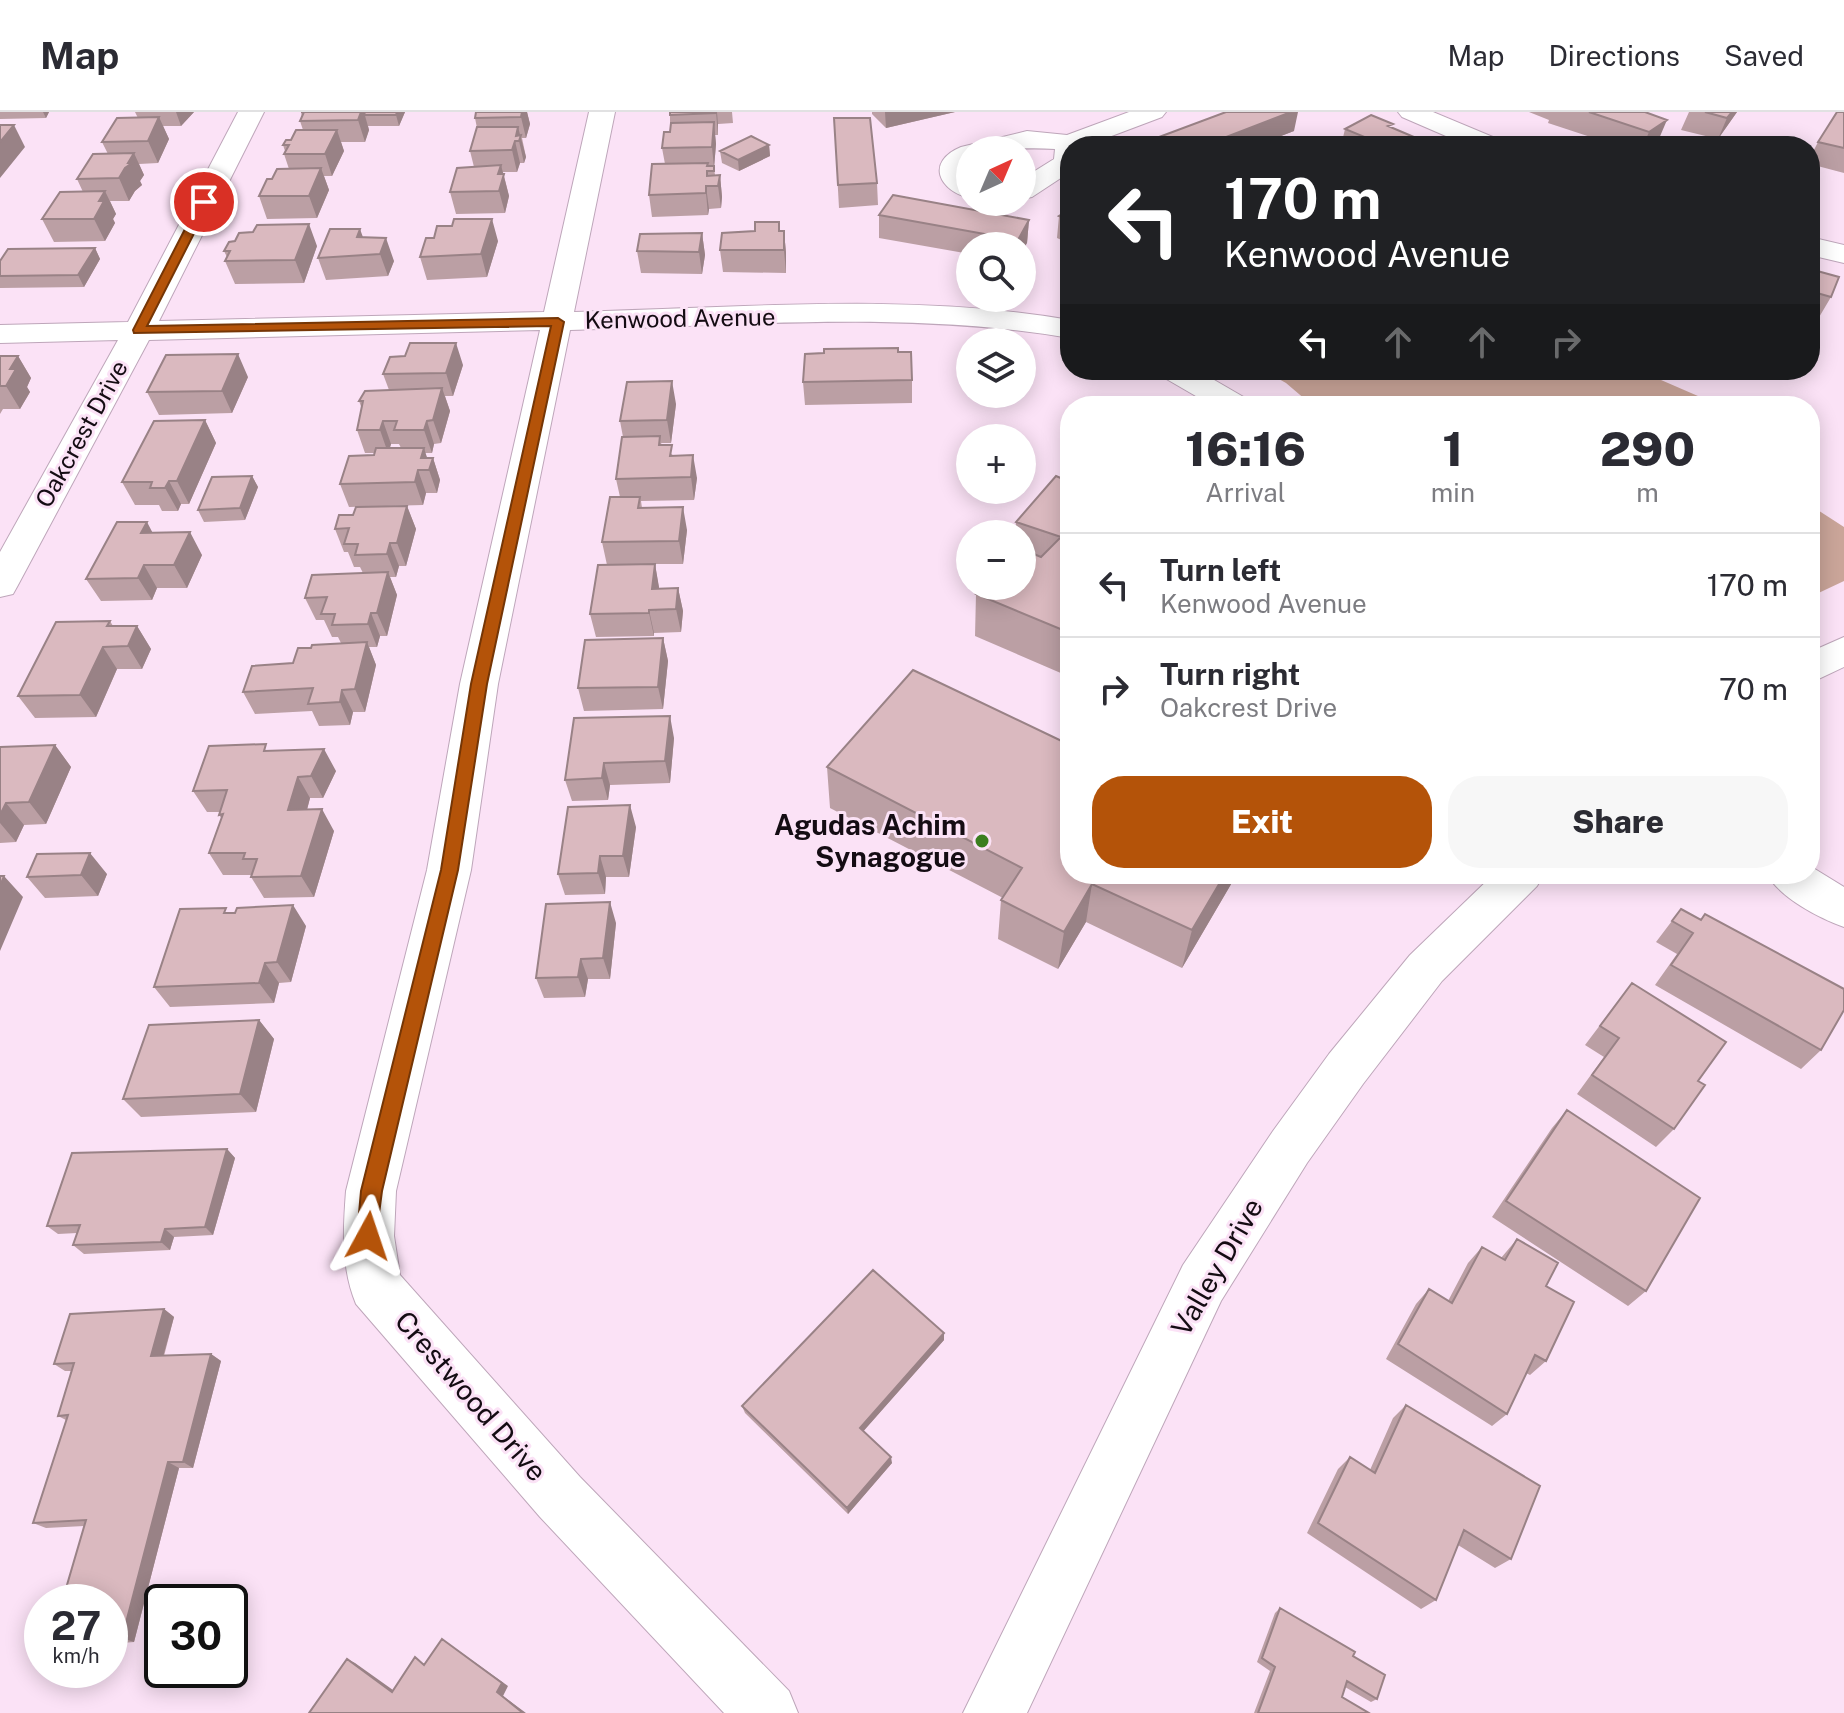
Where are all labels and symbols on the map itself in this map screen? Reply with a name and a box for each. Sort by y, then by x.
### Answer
north arrow [956,136,1036,216]
pin [170,168,238,236]
street label: Kenwood Avenue [584,302,776,334]
street label: Oakcrest Drive [29,355,133,512]
place label: Agudas Achim Synagogue [774,808,966,873]
marker: Agudas Achim Synagogue [973,832,991,850]
street label: Valley Drive [1164,1192,1269,1341]
position arrow [326,1194,410,1278]
street label: Crestwood Drive [389,1304,554,1487]
speed limit sign: 30 [144,1584,248,1688]

